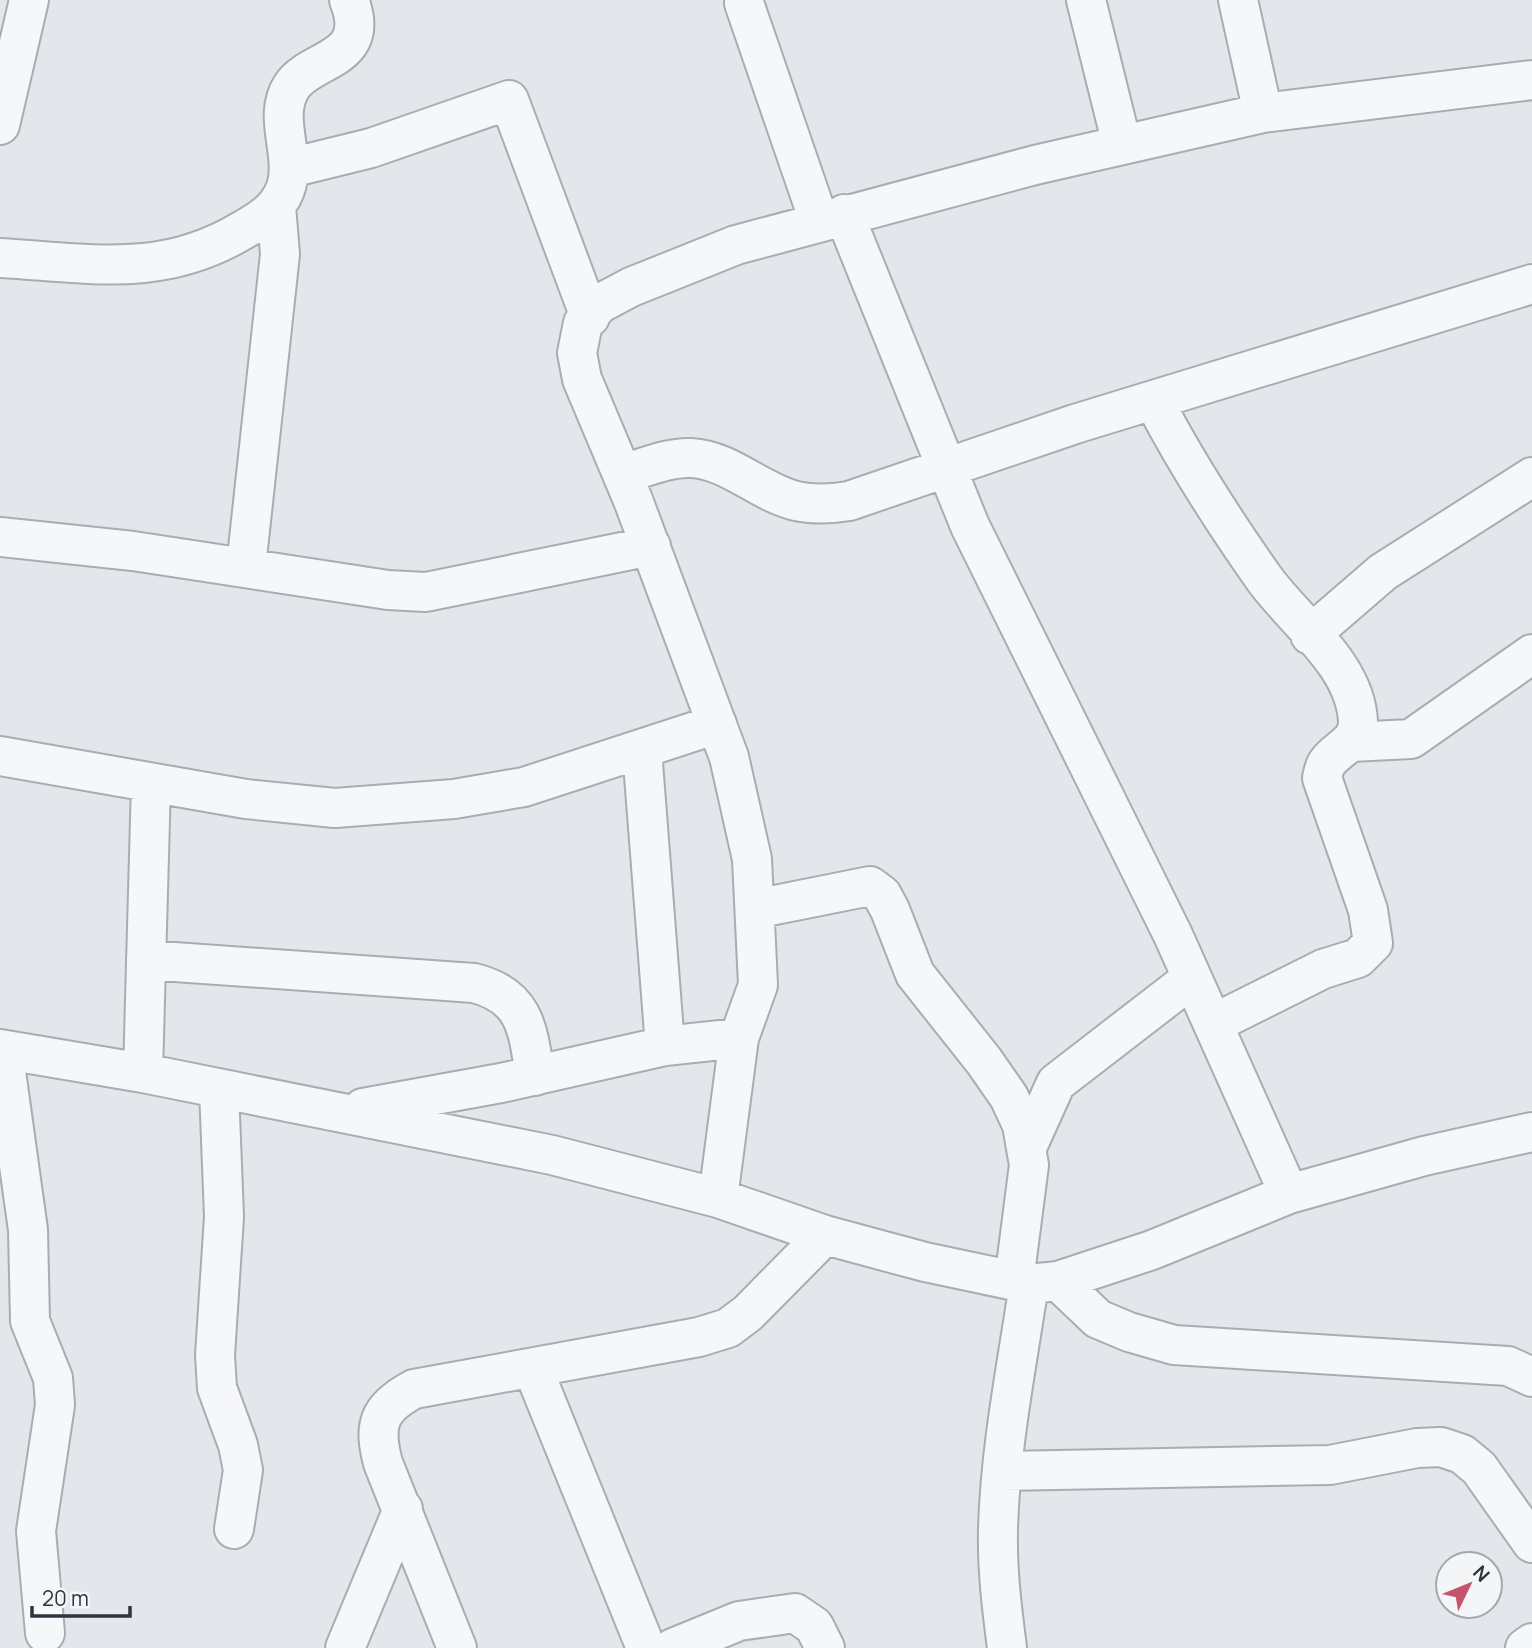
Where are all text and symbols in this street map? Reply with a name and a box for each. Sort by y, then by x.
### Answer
north arrow [1434,1550,1504,1620]
text: N [1467,1560,1496,1587]
scale bar [32,1574,130,1618]
text: 20 m [42,1584,89,1612]

